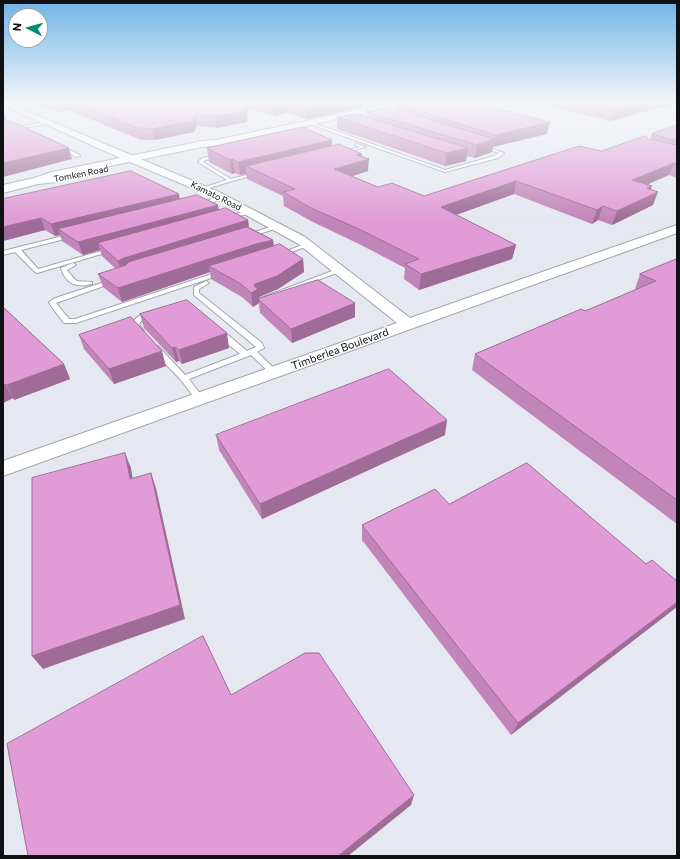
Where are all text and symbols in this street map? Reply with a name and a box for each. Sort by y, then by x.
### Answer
north arrow [8,8,48,48]
text: N [10,22,23,32]
street label: Tomken Road [53,163,109,185]
street label: Kamato Road [189,179,243,213]
street label: Timberlea Boulevard [289,325,391,373]

